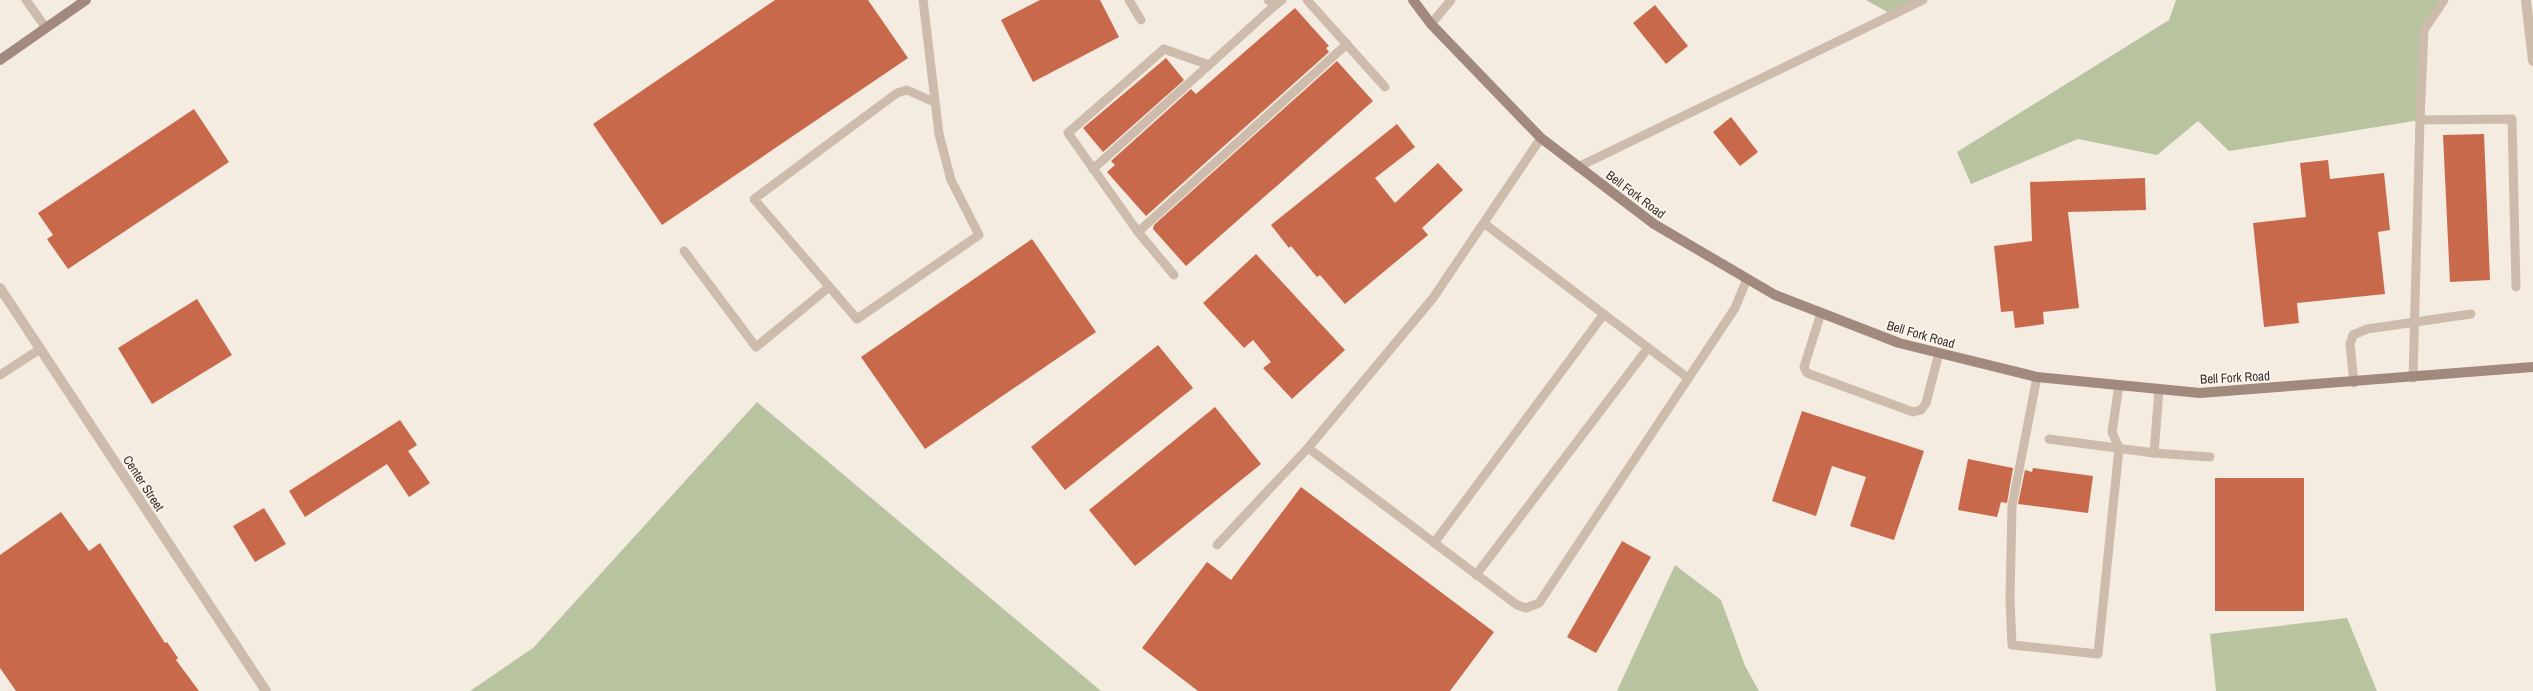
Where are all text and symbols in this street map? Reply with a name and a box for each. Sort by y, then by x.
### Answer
street label: Bell Fork Road [1603,167,1669,222]
street label: Bell Fork Road [1885,317,1957,352]
street label: Bell Fork Road [2200,367,2270,388]
street label: Center Street [119,452,168,515]

